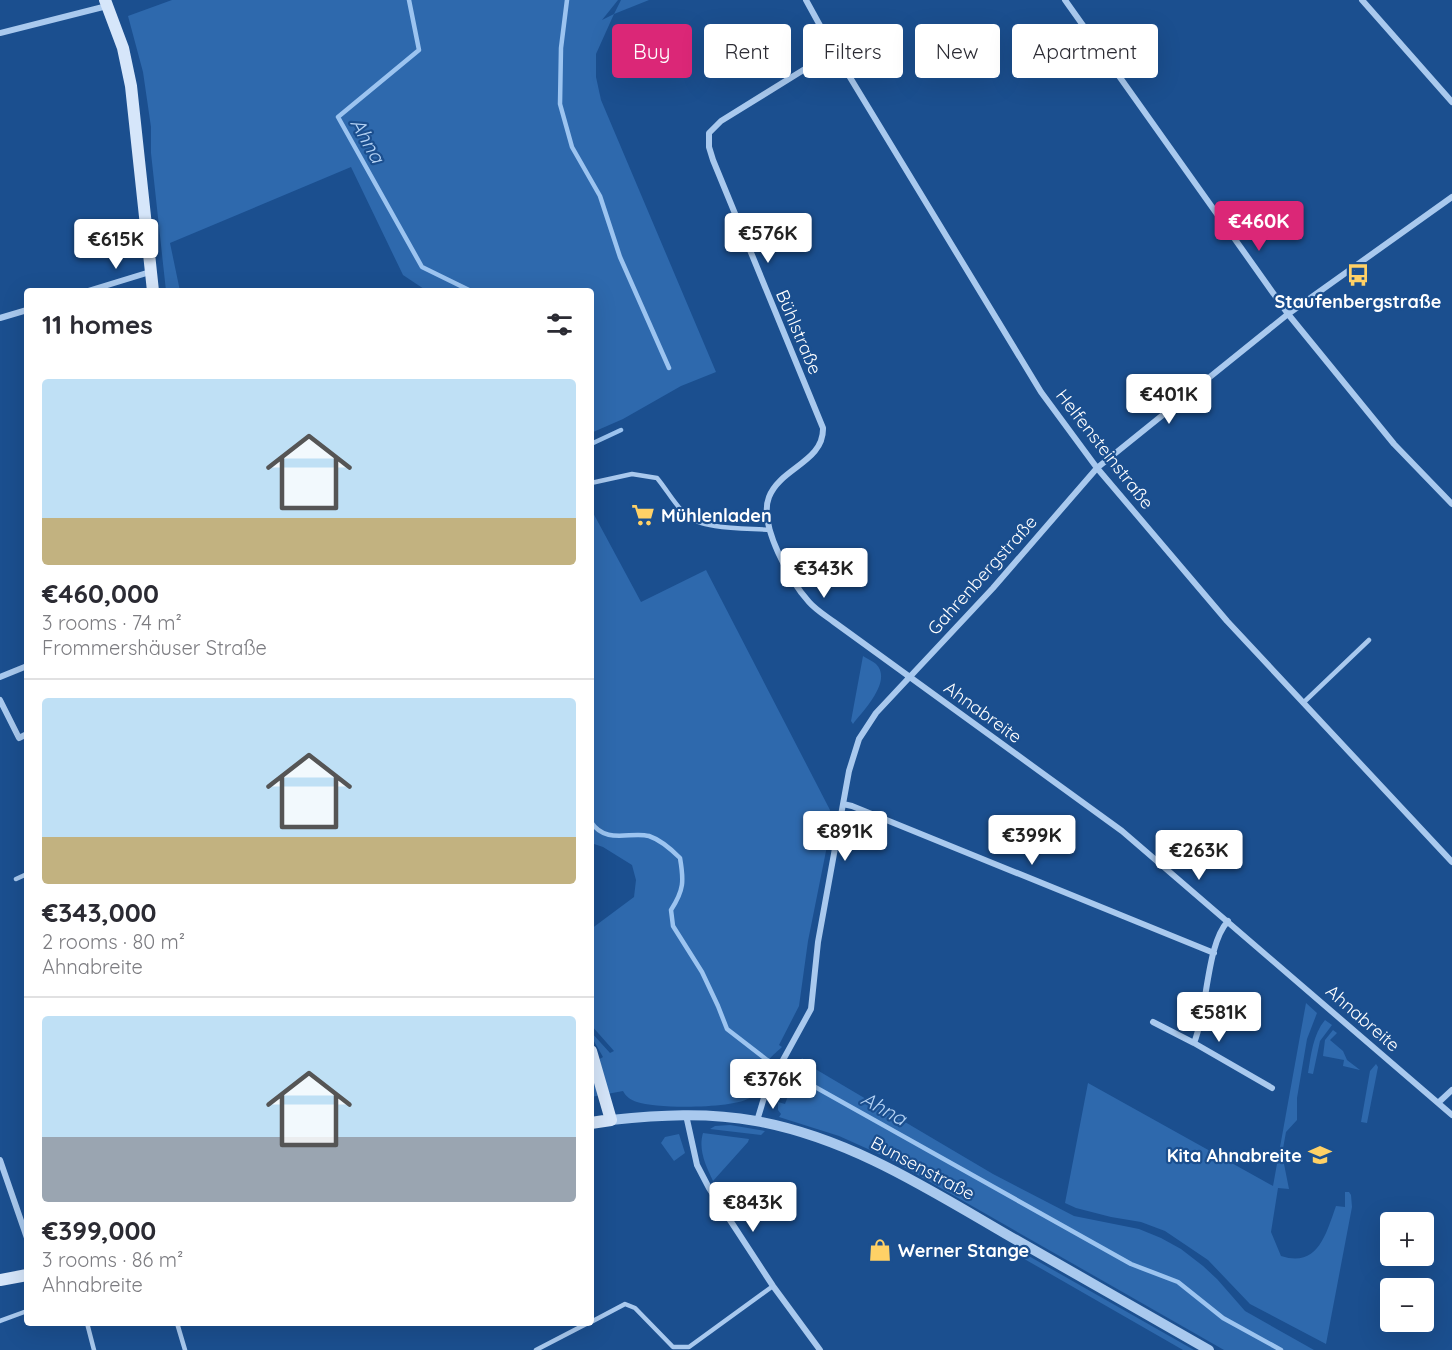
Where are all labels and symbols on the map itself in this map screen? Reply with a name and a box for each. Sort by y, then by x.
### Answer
water label: Ahna [345,113,391,169]
pin: €460K [1217,201,1301,252]
pin: €576K [726,213,810,264]
pin: €615K [74,219,158,270]
bus stop icon: Staufenbergstraße [1345,262,1371,288]
street label: Bühlstraße [771,286,827,378]
place label: Staufenbergstraße [1275,290,1441,313]
pin: €401K [1127,374,1211,425]
street label: Helfensteinstraße [1051,384,1159,514]
supermarket icon: Mühlenladen [630,502,656,528]
place label: Mühlenladen [661,504,772,527]
street label: Gahrenbergstraße [922,510,1042,640]
pin: €343K [782,548,866,599]
street label: Ahnabreite [939,676,1027,748]
pin: €891K [803,811,887,862]
pin: €399K [990,815,1074,866]
pin: €263K [1157,830,1241,881]
street label: Ahnabreite [1321,980,1405,1056]
pin: €581K [1177,992,1261,1043]
pin: €376K [731,1059,815,1110]
water label: Ahna [857,1085,913,1131]
street label: Bunsenstraße [867,1131,979,1205]
school or university icon: Kita Ahnabreite [1307,1142,1333,1168]
place label: Kita Ahnabreite [1167,1144,1302,1167]
pin: €843K [711,1182,795,1233]
shop icon: Werner Stange [867,1237,893,1263]
place label: Werner Stange [898,1239,1029,1262]

